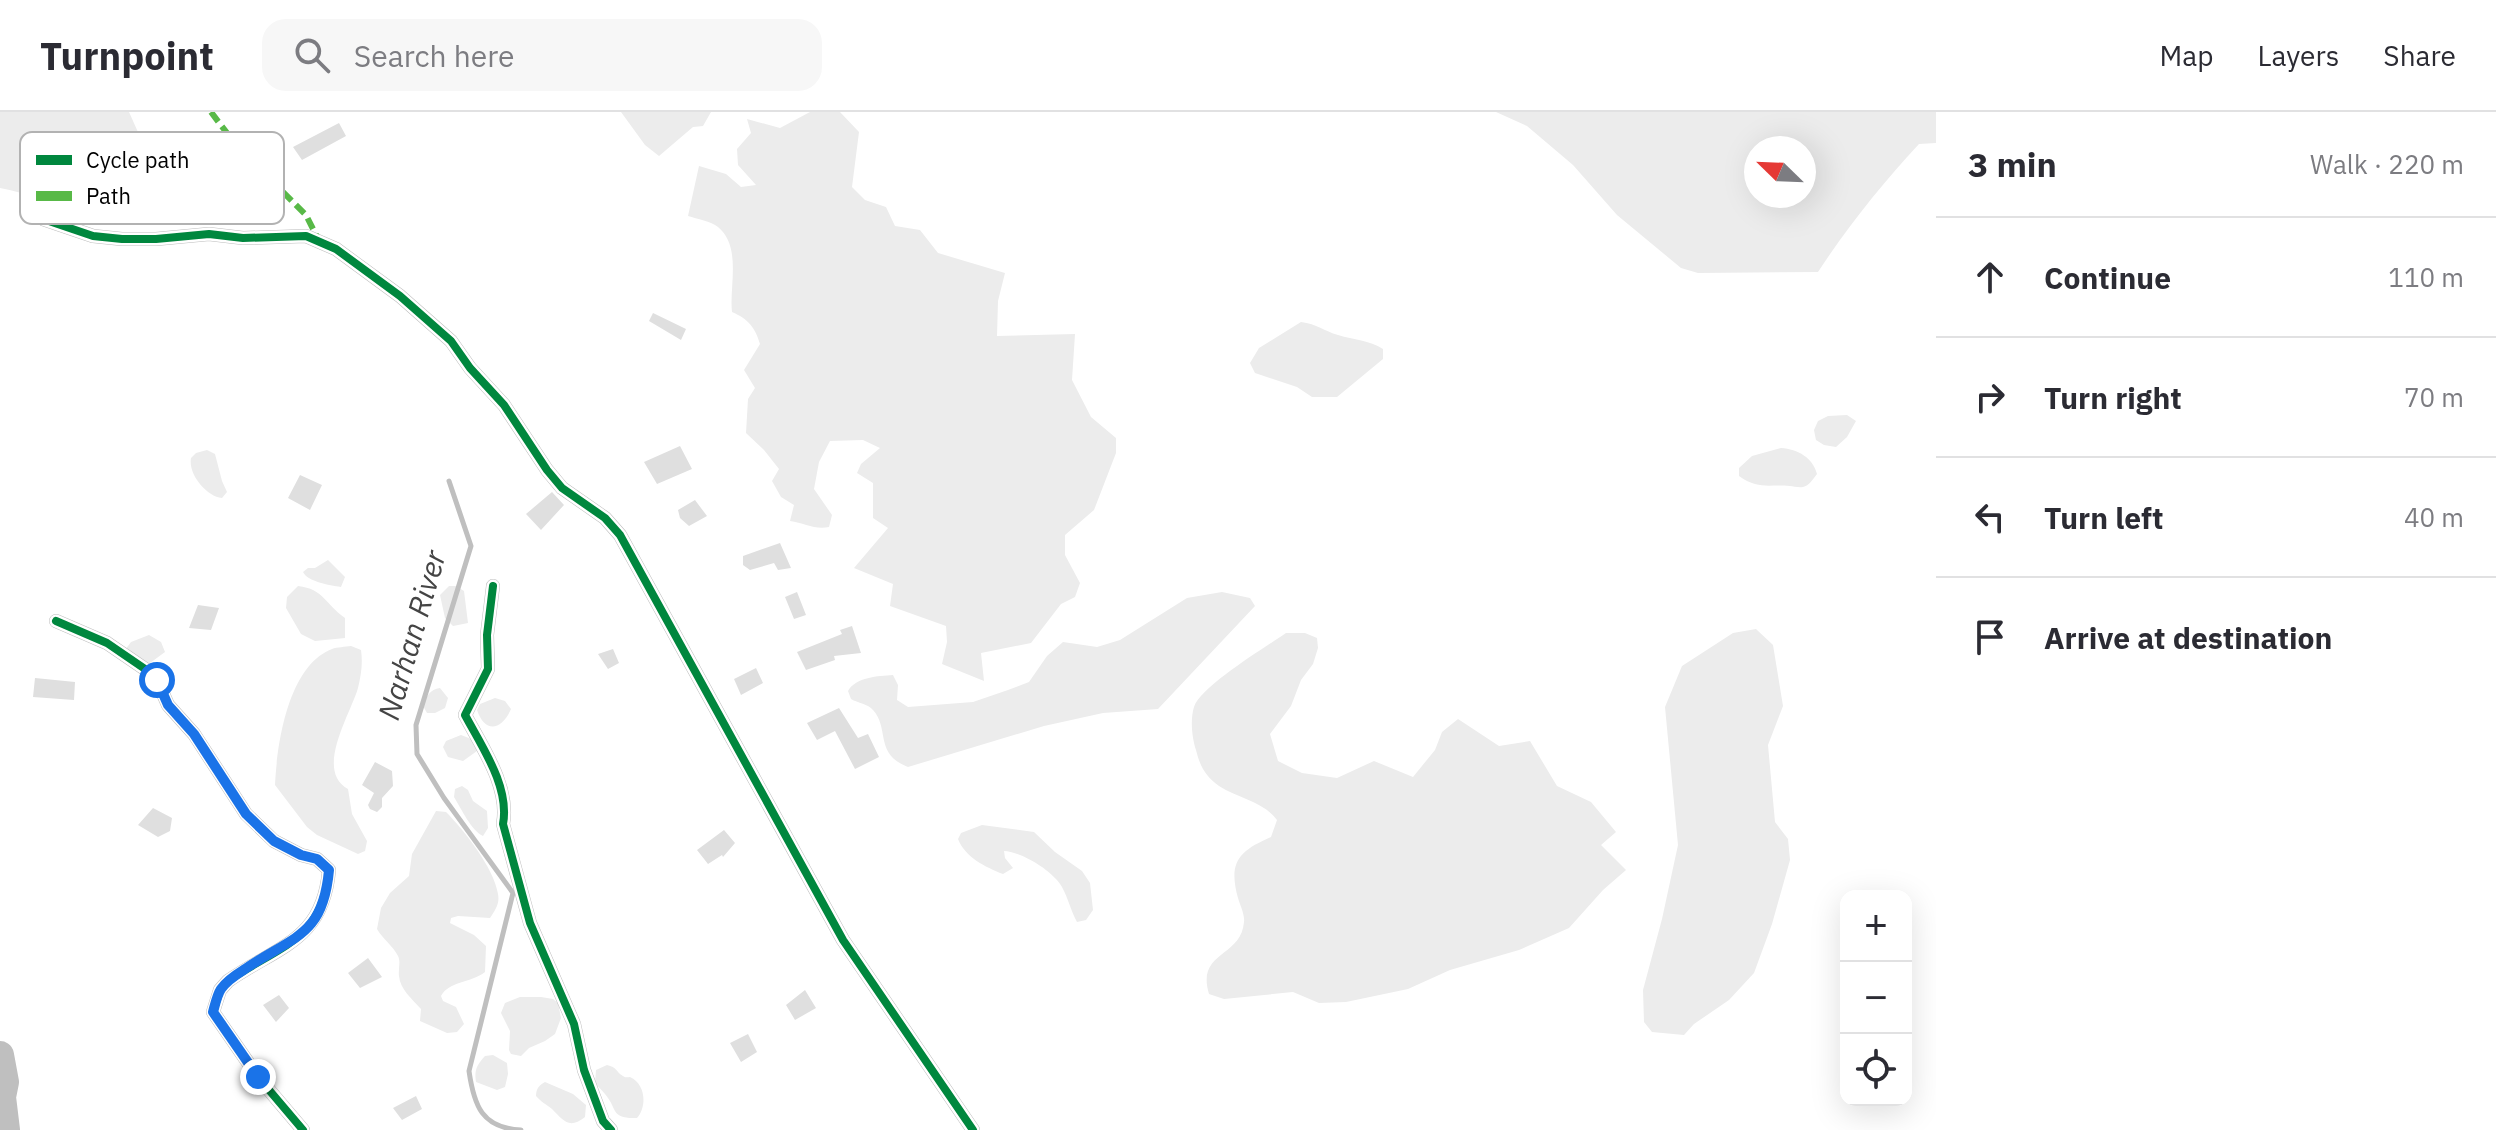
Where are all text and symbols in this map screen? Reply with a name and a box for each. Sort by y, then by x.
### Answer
search box [262,19,822,91]
text: Turnpoint [40,31,214,80]
icon: search [290,33,334,77]
text: Search here [354,36,515,75]
text: Map [2159,37,2213,74]
text: Layers [2257,37,2339,74]
text: Share [2383,37,2456,74]
legend [20,132,284,224]
north arrow [1744,136,1816,208]
text: 3 min [1968,142,2057,186]
text: Cycle path [86,145,190,174]
text: Walk · 220 m [2310,147,2464,181]
text: Path [86,181,131,210]
icon: ahead [1968,255,2012,299]
text: Continue [2044,258,2171,297]
text: 110 m [2388,260,2464,294]
icon: right [1968,375,2012,419]
text: Turn right [2044,378,2182,417]
text: 70 m [2404,380,2464,414]
icon: left [1968,495,2012,539]
text: Turn left [2044,498,2163,537]
text: 40 m [2404,500,2464,534]
water label: Narhan River [368,545,454,724]
icon: arrive [1968,615,2012,659]
text: Arrive at destination [2044,618,2332,657]
route start [139,662,175,698]
map controls [1840,890,1912,1106]
button: + [1840,890,1912,962]
button: − [1840,962,1912,1034]
button: locate [1840,1034,1912,1106]
route end [240,1059,276,1095]

